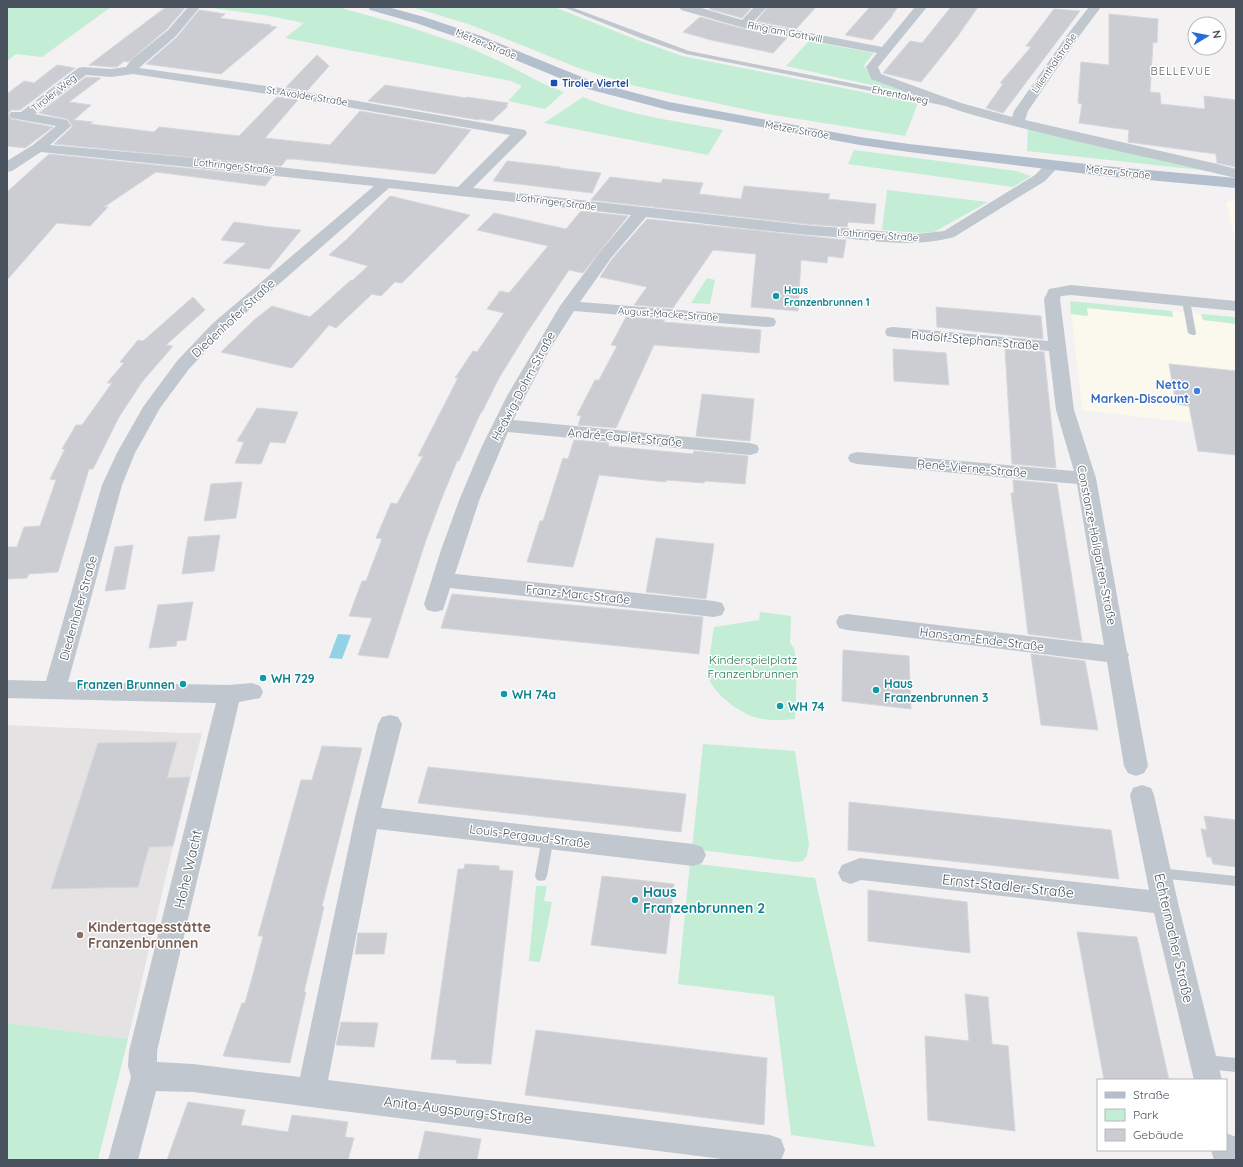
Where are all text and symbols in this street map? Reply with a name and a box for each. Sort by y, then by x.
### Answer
north arrow [1187,16,1227,56]
street label: Ring am Gottwill [746,18,824,46]
street label: Metzer Straße [454,26,519,62]
text: N [1209,29,1224,39]
street label: Lilienthalstraße [1029,30,1080,96]
district label: BELLEVUE [1151,64,1211,78]
street label: Tiroler Weg [29,71,79,115]
place label: Tiroler Viertel [562,77,629,90]
marker: Tiroler Viertel [549,78,559,88]
street label: St. Avolder Straße [265,83,349,109]
street label: Ehrentalweg [871,83,929,107]
street label: Metzer Straße [764,118,830,142]
street label: Lothringer Straße [193,155,275,177]
street label: Metzer Straße [1085,162,1151,182]
street label: Lothringer Straße [515,191,597,213]
street label: Lothringer Straße [837,226,919,244]
street label: Diedenhofer Straße [188,275,278,360]
place label: Haus Franzenbrunnen 1 [784,284,870,309]
marker: Haus Franzenbrunnen 1 [771,291,781,301]
street label: August-Macke-Straße [617,304,719,324]
street label: Rudolf-Stephan-Straße [911,327,1040,353]
street label: Hedwig-Dohm-Straße [488,329,558,443]
place label: Netto Marken-Discount [1091,377,1190,406]
marker: Netto Marken-Discount [1192,386,1202,396]
street label: André-Caplet-Straße [567,425,683,449]
street label: René-Vierne-Straße [916,456,1028,480]
street label: Constanze-Hallgarten-Straße [1074,464,1120,626]
street label: Diedenhofer Straße [56,554,100,662]
street label: Franz-Marc-Straße [525,581,631,607]
street label: Hans-am-Ende-Straße [919,624,1045,654]
park label: Kinderspielplatz Franzenbrunnen [707,652,799,681]
place label: WH 729 [271,671,315,686]
marker: WH 729 [258,673,268,683]
place label: Haus Franzenbrunnen 3 [884,676,988,705]
place label: Franzen Brunnen [77,677,175,692]
marker: Franzen Brunnen [178,679,188,689]
marker: Haus Franzenbrunnen 3 [871,685,881,695]
place label: WH 74a [512,687,556,702]
marker: WH 74a [499,689,509,699]
place label: WH 74 [788,699,824,714]
marker: WH 74 [775,701,785,711]
street label: Louis-Pergaud-Straße [469,821,591,851]
street label: Hohe Wacht [170,828,206,910]
street label: Ernst-Stadler-Straße [941,870,1075,902]
street label: Echternacher Straße [1150,871,1198,1005]
place label: Haus Franzenbrunnen 2 [643,883,765,917]
marker: Haus Franzenbrunnen 2 [630,895,640,905]
place label: Kindertagesstätte Franzenbrunnen [88,918,211,952]
marker: Kindertagesstätte Franzenbrunnen [75,930,85,940]
legend [1097,1079,1227,1151]
text: Straße [1133,1087,1170,1102]
street label: Anita-Augspurg-Straße [383,1092,533,1128]
text: Park [1133,1107,1158,1122]
text: Gebäude [1133,1127,1184,1142]

